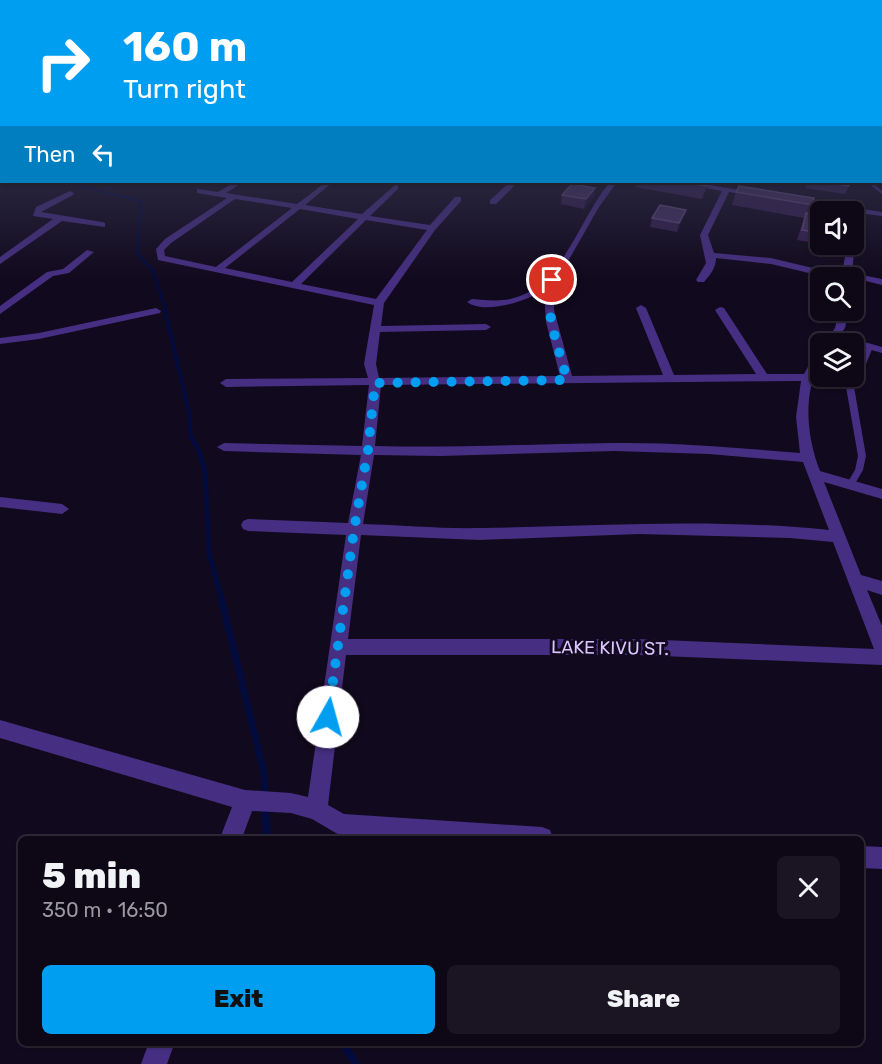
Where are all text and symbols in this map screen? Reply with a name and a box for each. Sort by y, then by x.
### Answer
text: 160 m [123,22,247,72]
icon: right [24,24,102,102]
text: Turn right [123,73,246,105]
icon: left [87,138,120,171]
text: Then [24,141,75,168]
map controls [810,201,864,387]
button: sound [810,201,864,255]
pin [526,254,577,305]
icon: arrive [535,263,568,296]
button: search [810,267,864,321]
button: layers [810,333,864,387]
street label: LAKE KIVU ST. [551,636,669,660]
position arrow [296,685,360,749]
text: 5 min [42,854,141,897]
button: close [777,856,840,919]
text: 350 m · 16:50 [42,898,168,922]
button: Exit [42,965,435,1034]
button: Share [447,965,840,1034]

